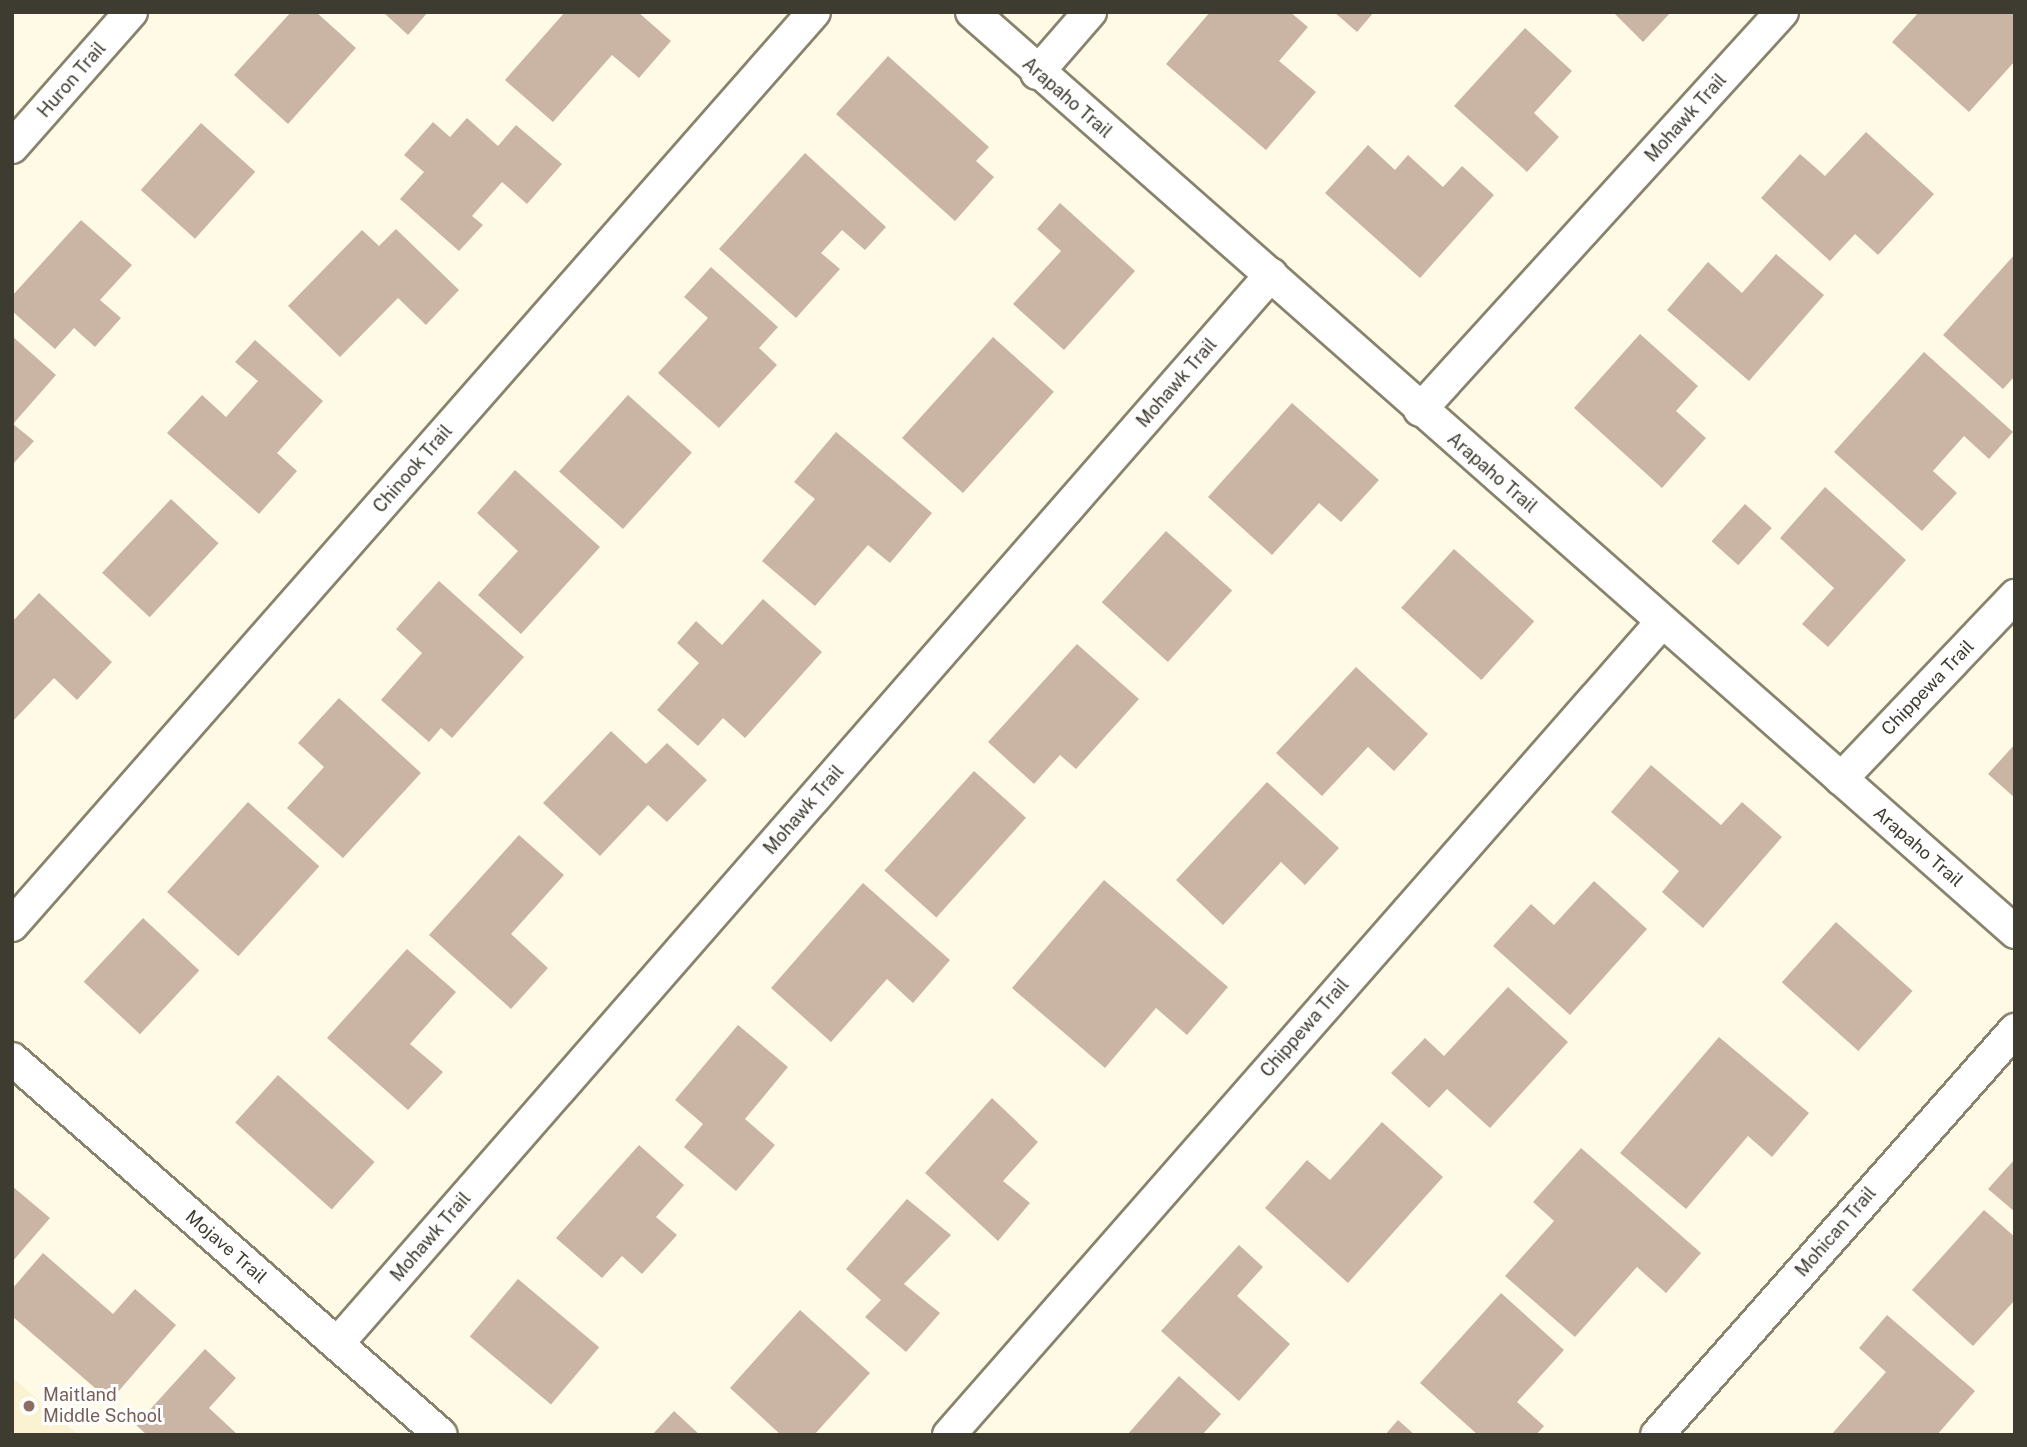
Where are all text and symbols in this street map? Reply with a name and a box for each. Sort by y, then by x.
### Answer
street label: Huron Trail [33,38,111,122]
street label: Arapaho Trail [1018,53,1116,143]
street label: Mohawk Trail [1641,69,1731,167]
street label: Mohawk Trail [1132,334,1222,432]
street label: Chinook Trail [369,421,457,517]
street label: Arapaho Trail [1443,428,1541,518]
street label: Chippewa Trail [1877,636,1979,740]
street label: Mohawk Trail [759,761,849,859]
street label: Arapaho Trail [1869,802,1967,892]
street label: Chippewa Trail [1256,974,1354,1082]
street label: Mohican Trail [1791,1183,1881,1281]
street label: Mohawk Trail [386,1188,476,1286]
street label: Mojave Trail [181,1206,271,1288]
place label: Maitland Middle School [43,1385,162,1428]
marker: Maitland Middle School [21,1398,37,1414]

